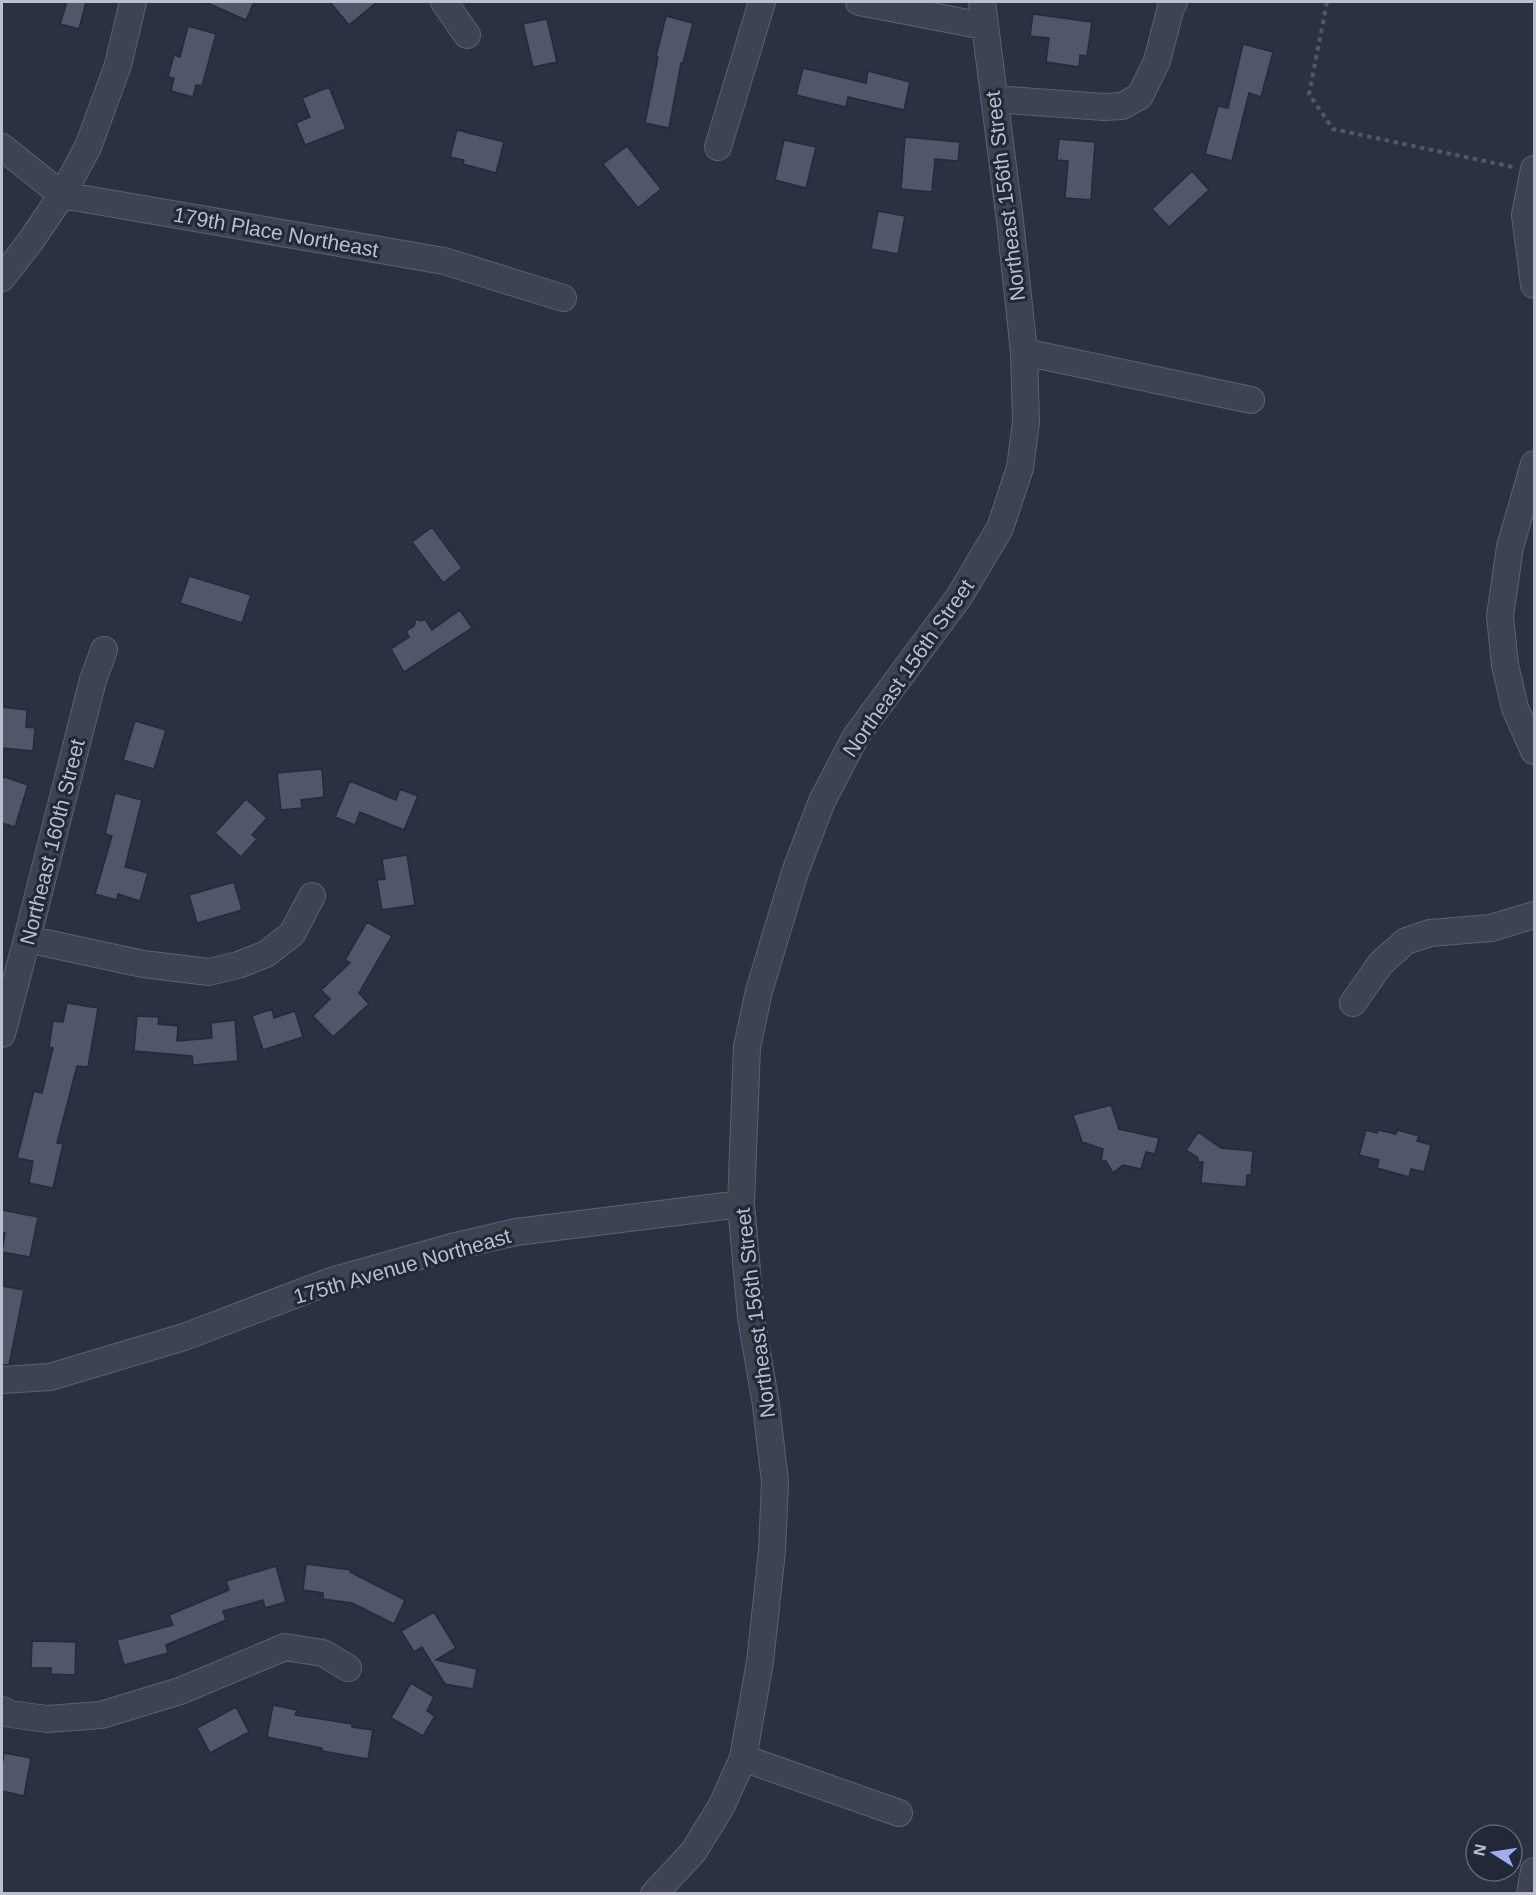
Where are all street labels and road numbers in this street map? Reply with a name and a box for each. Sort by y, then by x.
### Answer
street label: Northeast 156th Street [981,90,1029,302]
street label: 179th Place Northeast [172,203,380,261]
street label: Northeast 156th Street [838,575,978,761]
street label: Northeast 160th Street [15,737,89,947]
street label: Northeast 156th Street [731,1207,779,1419]
street label: 175th Avenue Northeast [291,1224,513,1308]

